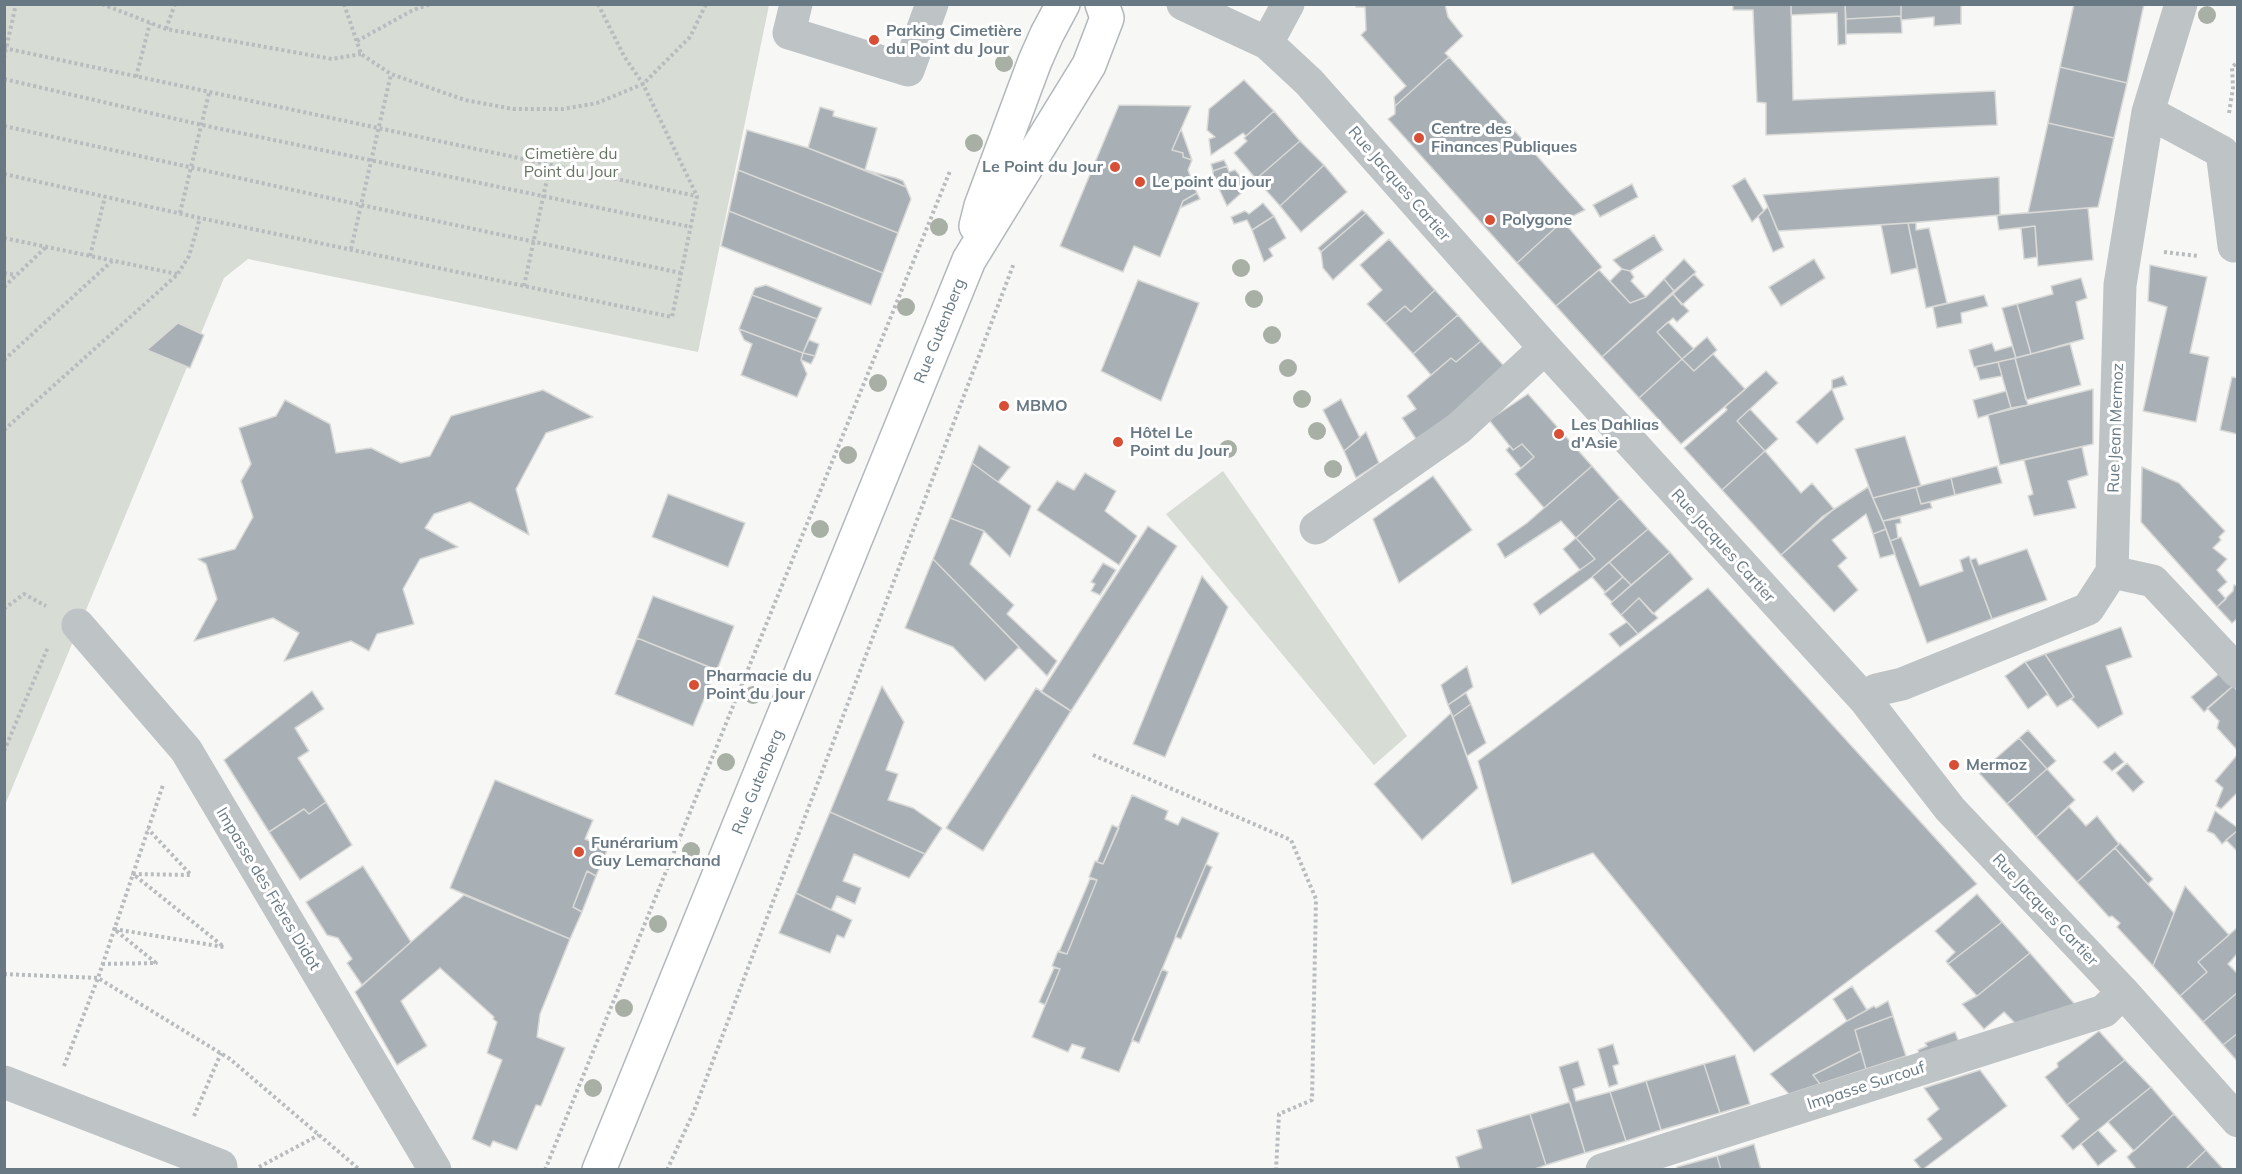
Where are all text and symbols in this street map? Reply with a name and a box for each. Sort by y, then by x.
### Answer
place label: Parking Cimetière du Point du Jour [886,21,1022,59]
marker: Parking Cimetière du Point du Jour [867,33,881,47]
place label: Centre des Finances Publiques [1431,119,1577,157]
street label: Rue Jacques Cartier [1344,123,1454,245]
marker: Centre des Finances Publiques [1412,131,1426,145]
park label: Cimetière du Point du Jour [524,144,618,182]
place label: Le Point du Jour [982,157,1103,177]
marker: Le Point du Jour [1108,160,1122,174]
place label: Le point du jour [1152,172,1271,192]
marker: Le point du jour [1133,175,1147,189]
place label: Polygone [1502,210,1572,230]
marker: Polygone [1483,213,1497,227]
street label: Rue Gutenberg [910,276,970,386]
street label: Rue Jean Mermoz [2104,363,2128,493]
place label: MBMO [1016,396,1067,416]
marker: MBMO [997,399,1011,413]
place label: Les Dahlias d'Asie [1571,415,1659,453]
place label: Hôtel Le Point du Jour [1130,423,1229,461]
marker: Les Dahlias d'Asie [1552,427,1566,441]
marker: Hôtel Le Point du Jour [1111,435,1125,449]
street label: Rue Jacques Cartier [1667,485,1779,607]
place label: Pharmacie du Point du Jour [706,666,812,704]
marker: Pharmacie du Point du Jour [687,678,701,692]
street label: Rue Gutenberg [728,727,788,837]
place label: Mermoz [1966,755,2027,775]
marker: Mermoz [1947,758,1961,772]
street label: Impasse des Frères Didot [212,804,324,974]
place label: Funérarium Guy Lemarchand [591,833,721,871]
marker: Funérarium Guy Lemarchand [572,845,586,859]
street label: Rue Jacques Cartier [1988,850,2102,970]
street label: Impasse Surcouf [1805,1058,1927,1114]

